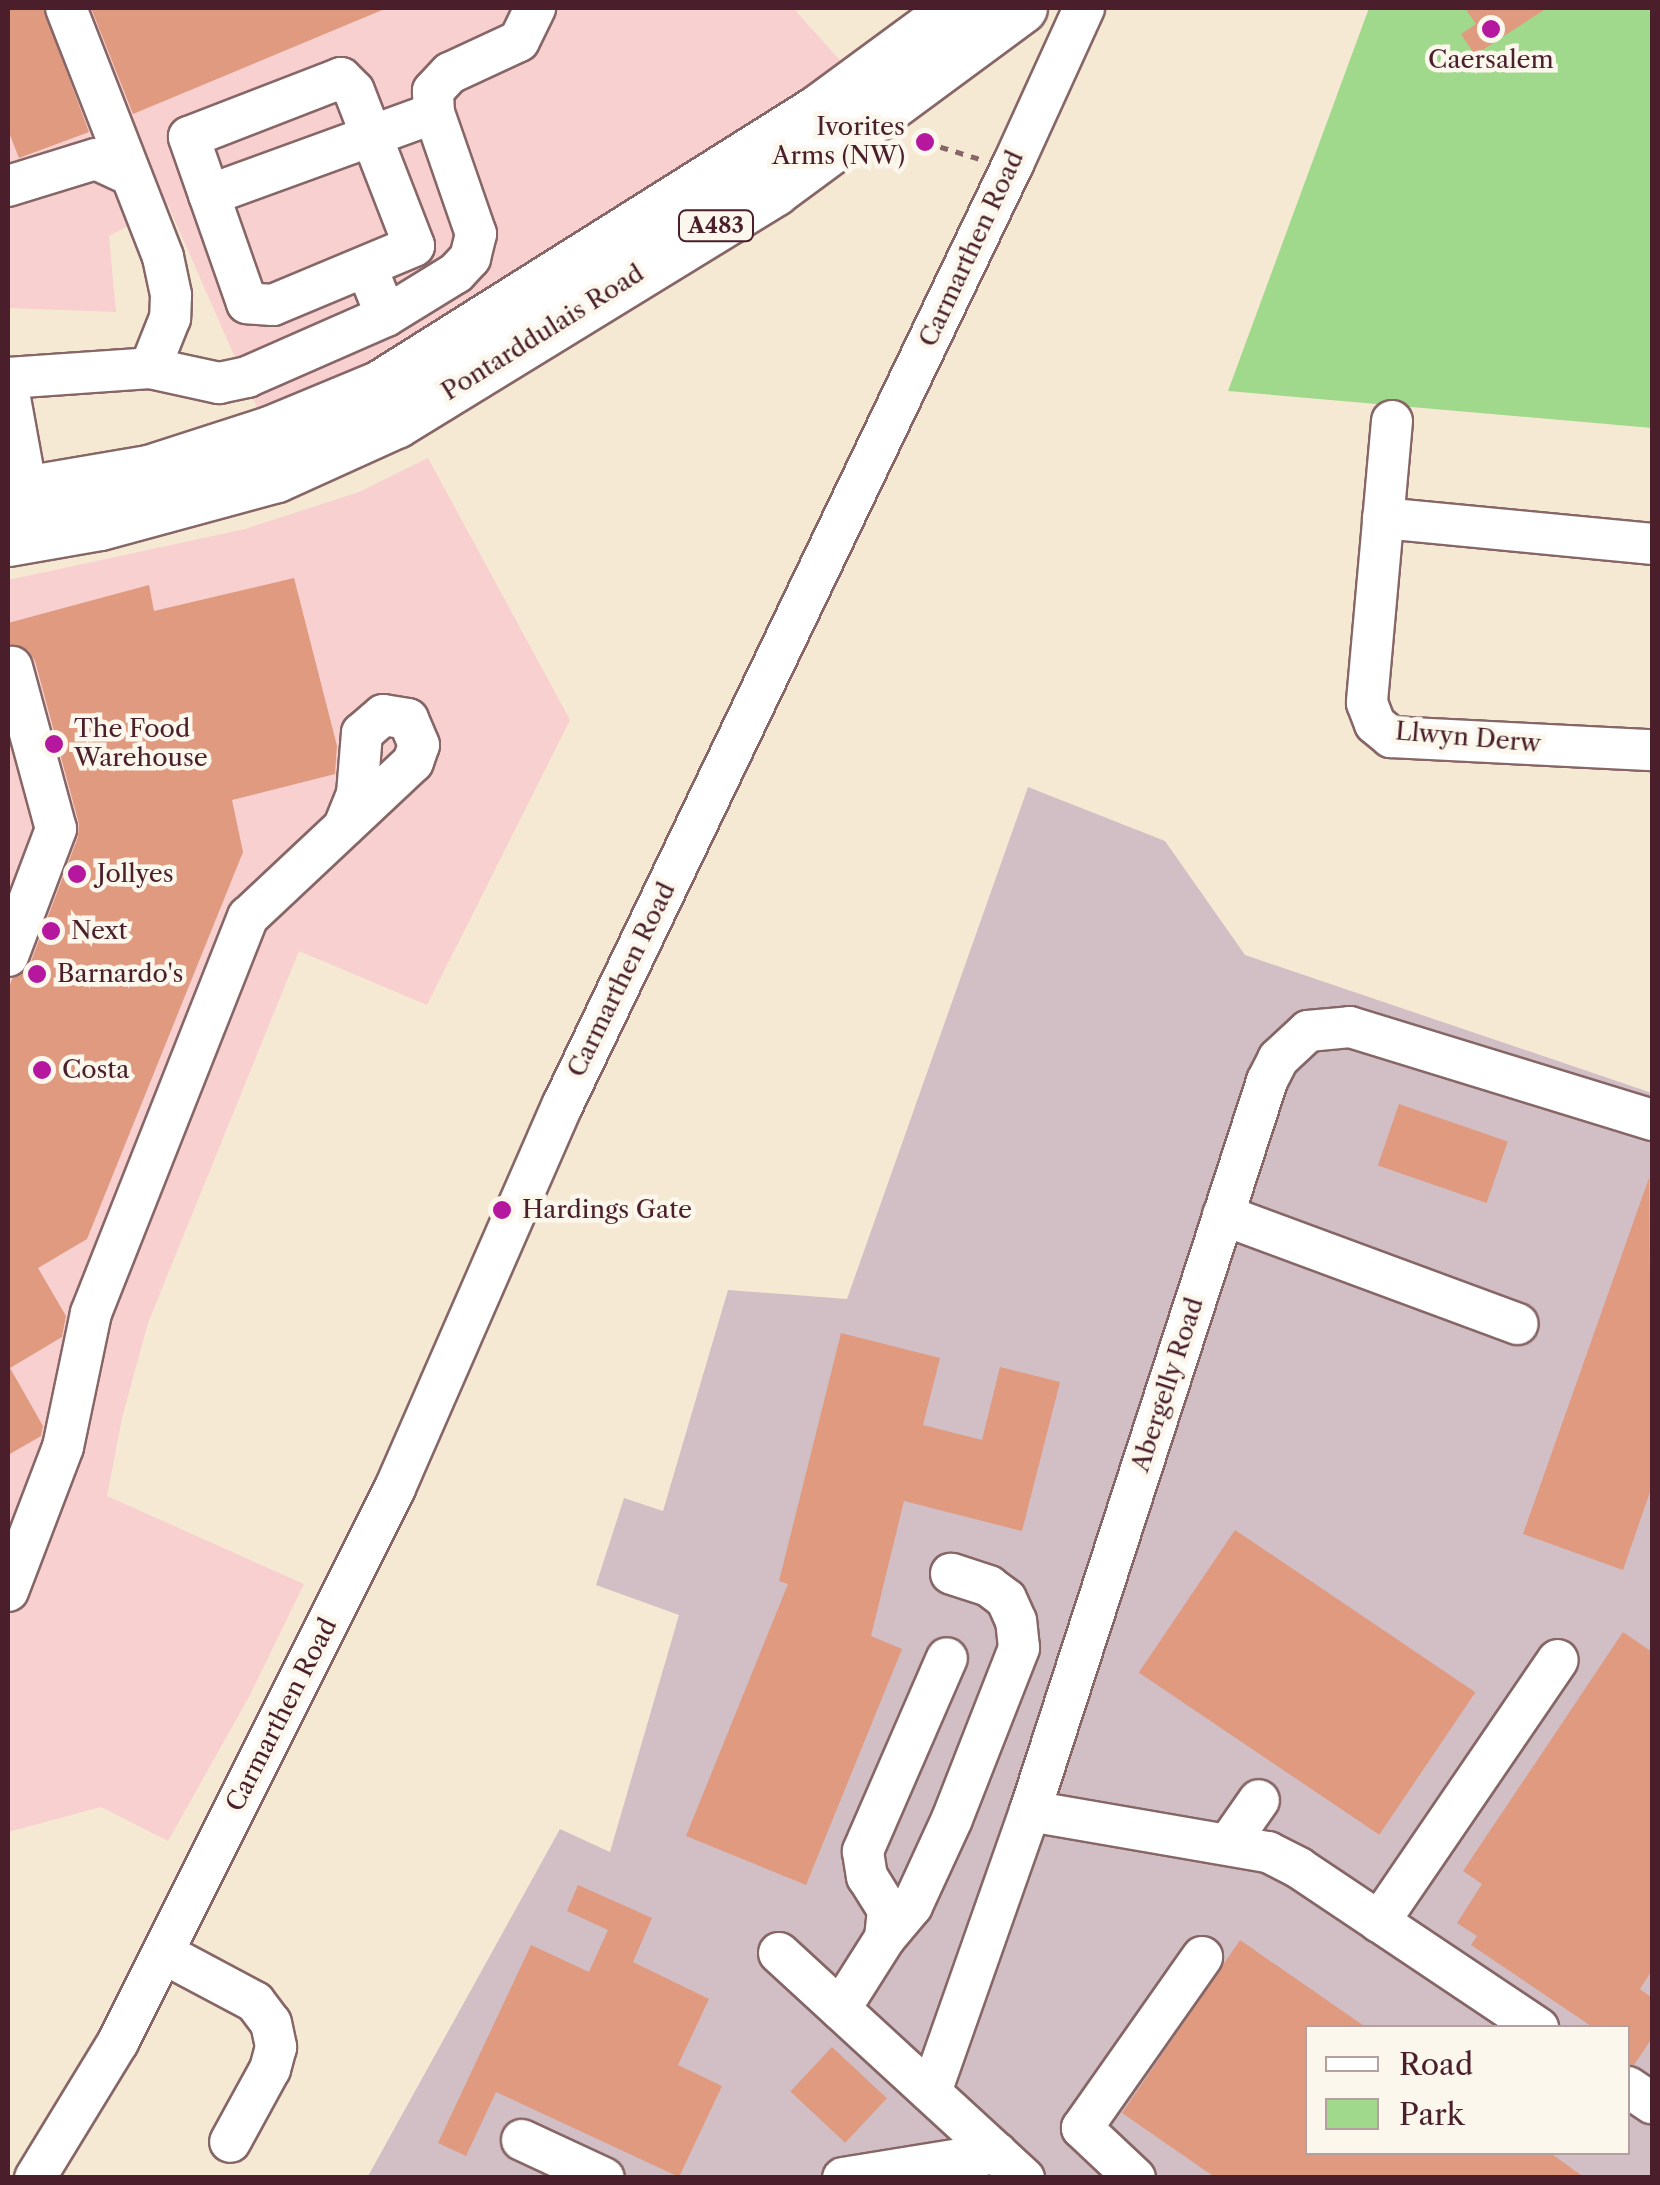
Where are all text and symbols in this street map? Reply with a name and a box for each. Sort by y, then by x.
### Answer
marker: Caersalem [1480,18,1502,40]
place label: Caersalem [1428,45,1554,75]
place label: Ivorites Arms (NW) [772,113,905,172]
marker: Ivorites Arms (NW) [914,131,936,153]
street label: Carmarthen Road [913,146,1031,352]
road number: A483 [676,209,756,243]
street label: Pontarddulais Road [436,259,650,407]
place label: The Food Warehouse [74,715,208,774]
street label: Llwyn Derw [1394,717,1542,759]
marker: The Food Warehouse [43,733,65,755]
place label: Jollyes [97,859,174,889]
marker: Jollyes [66,863,88,885]
street label: Carmarthen Road [562,878,682,1082]
place label: Next [71,916,127,946]
marker: Next [40,920,62,942]
place label: Barnardo's [57,959,183,989]
marker: Barnardo's [26,963,48,985]
place label: Costa [62,1055,129,1085]
marker: Costa [31,1059,53,1081]
place label: Hardings Gate [522,1195,692,1225]
marker: Hardings Gate [491,1199,513,1221]
street label: Abergelly Road [1126,1294,1210,1476]
street label: Carmarthen Road [220,1613,344,1817]
legend [1305,2025,1630,2155]
text: Road [1399,2046,1473,2083]
text: Park [1399,2096,1464,2133]

